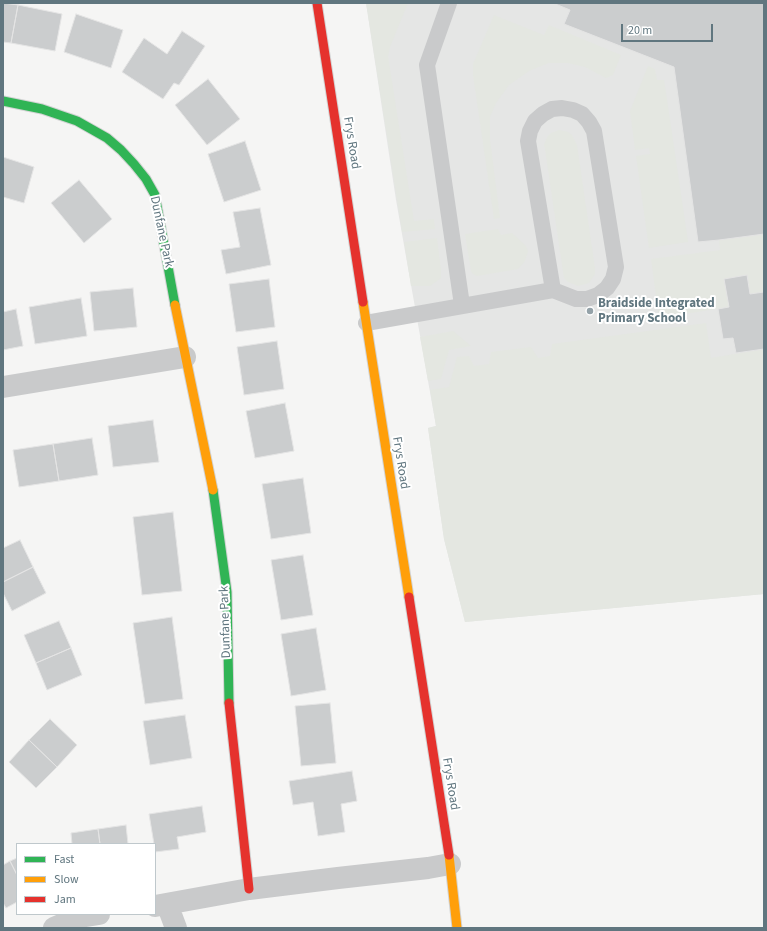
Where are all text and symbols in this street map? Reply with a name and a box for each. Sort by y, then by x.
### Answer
scale bar [623,16,715,42]
text: 20 m [628,22,652,39]
street label: Frys Road [339,116,363,170]
street label: Dunfane Park [146,195,176,269]
place label: Braidside Integrated Primary School [598,296,715,327]
marker: Braidside Integrated Primary School [585,306,595,316]
street label: Frys Road [388,436,412,490]
street label: Dunfane Park [217,585,235,659]
street label: Frys Road [438,757,462,811]
legend [16,843,156,915]
text: Fast [54,851,74,868]
text: Slow [54,871,79,888]
text: Jam [54,891,76,908]

